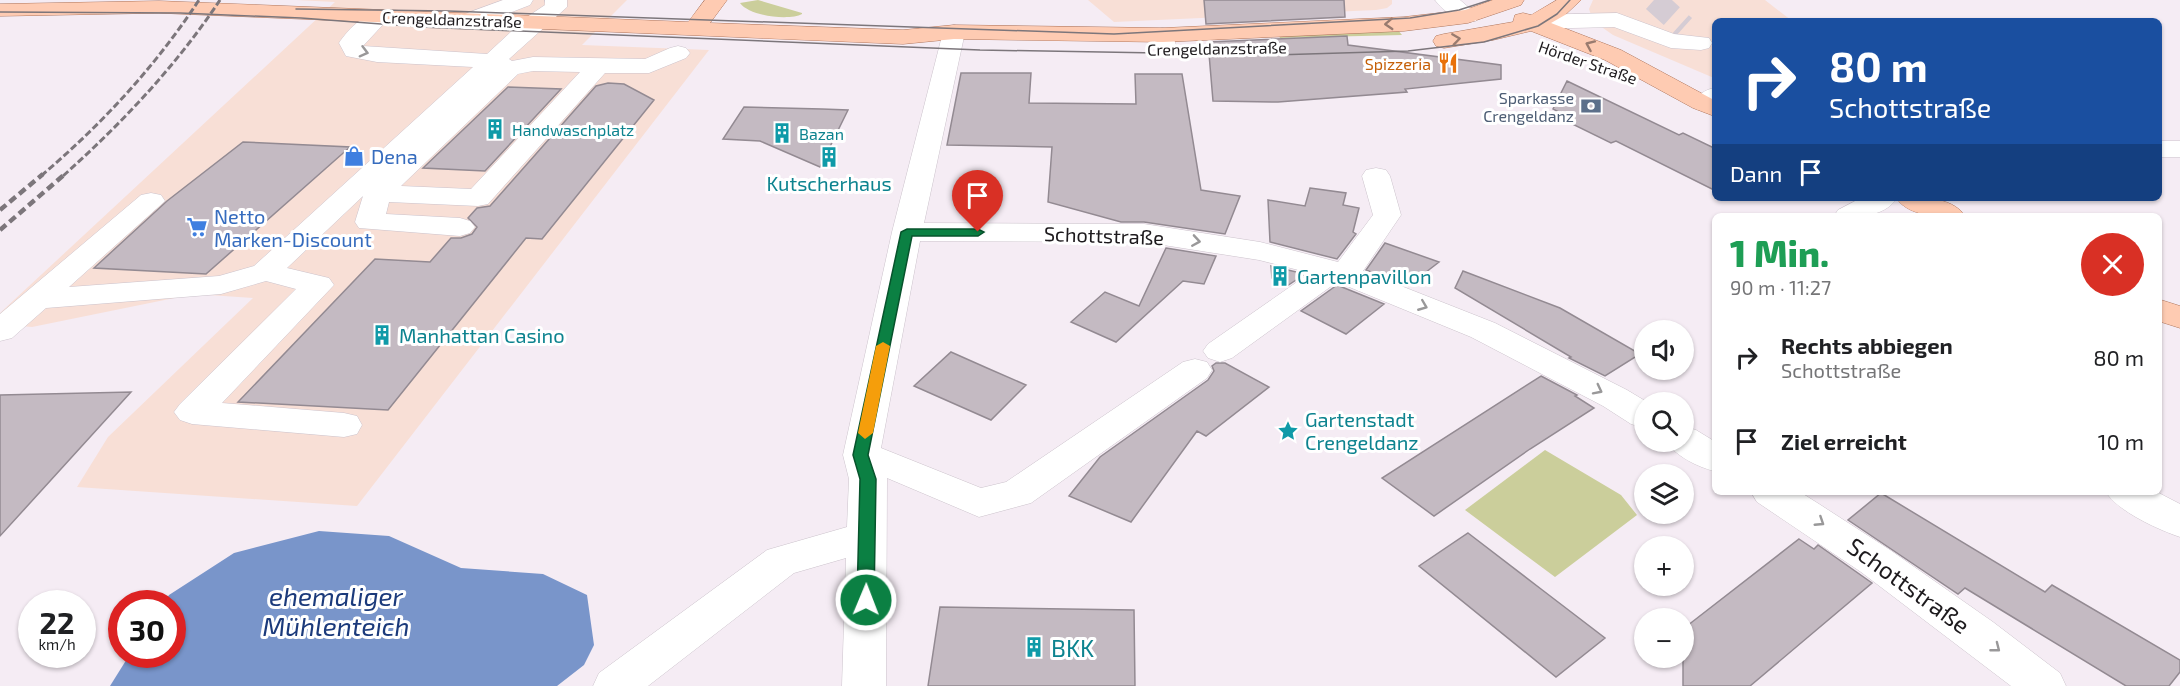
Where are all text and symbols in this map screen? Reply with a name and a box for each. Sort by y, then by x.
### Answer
street label: Crengeldanzstraße [382,7,522,31]
one-way arrow [1384,18,1393,31]
one-way arrow [1451,34,1460,46]
street label: Hörder Straße [1536,36,1640,88]
street label: Crengeldanzstraße [1147,37,1287,59]
one-way arrow [1585,40,1596,52]
text: 80 m [1829,40,1928,90]
icon: right [1730,42,1808,120]
one-way arrow [358,44,368,57]
restaurant icon: Spizzeria [1436,51,1460,75]
place label: Spizzeria [1365,54,1431,73]
place label: Sparkasse Crengeldanz [1483,88,1574,125]
text: Schottstraße [1829,91,1991,123]
bank icon: Sparkasse Crengeldanz [1579,94,1603,118]
building icon: Handwaschplatz [483,117,507,141]
place label: Handwaschplatz [512,120,634,139]
building icon: Bazan [770,121,794,145]
place label: Bazan [799,124,844,143]
shop icon: Dena [342,144,366,168]
place label: Dena [371,144,418,168]
building icon: Kutscherhaus [817,145,841,169]
icon: arrive [1794,156,1827,189]
text: Dann [1730,160,1782,186]
pin [952,170,1003,232]
place label: Kutscherhaus [766,171,892,195]
icon: arrive [961,179,994,212]
place label: Netto Marken-Discount [214,204,372,251]
supermarket icon: Netto Marken-Discount [185,215,209,239]
street label: Schottstraße [1044,221,1164,249]
text: 1 Min. [1730,231,1829,274]
button: close [2081,233,2144,296]
one-way arrow [1191,235,1200,247]
building icon: Gartenpavillon [1268,264,1292,288]
place label: Gartenpavillon [1297,264,1432,288]
text: 90 m · 11:27 [1730,275,1831,299]
one-way arrow [1416,299,1427,311]
map controls [1634,320,1694,668]
button: sound [1634,320,1694,380]
building icon: Manhattan Casino [370,323,394,347]
place label: Manhattan Casino [399,323,565,347]
text: Rechts abbiegen [1781,332,1953,358]
icon: right [1730,341,1763,374]
text: 80 m [2093,344,2144,370]
text: Schottstraße [1781,358,1901,382]
one-way arrow [1592,382,1603,394]
button: search [1634,392,1694,452]
place label: Gartenstadt Crengeldanz [1305,407,1419,454]
place icon: Gartenstadt Crengeldanz [1276,419,1300,443]
icon: arrive [1730,425,1763,458]
text: Ziel erreicht [1781,428,1907,454]
text: 10 m [2098,428,2144,454]
button: layers [1634,464,1694,524]
one-way arrow [1814,515,1825,526]
street label: Schottstraße [1842,531,1976,639]
button: + [1634,536,1694,596]
position arrow [834,568,898,632]
water label: ehemaliger Mühlenteich [263,580,409,641]
speed limit sign: 30 [108,590,186,668]
text: 22 [40,604,74,640]
button: − [1634,608,1694,668]
place label: BKK [1051,633,1094,662]
text: km/h [38,635,76,653]
building icon: BKK [1022,635,1046,659]
one-way arrow [1989,641,2000,652]

